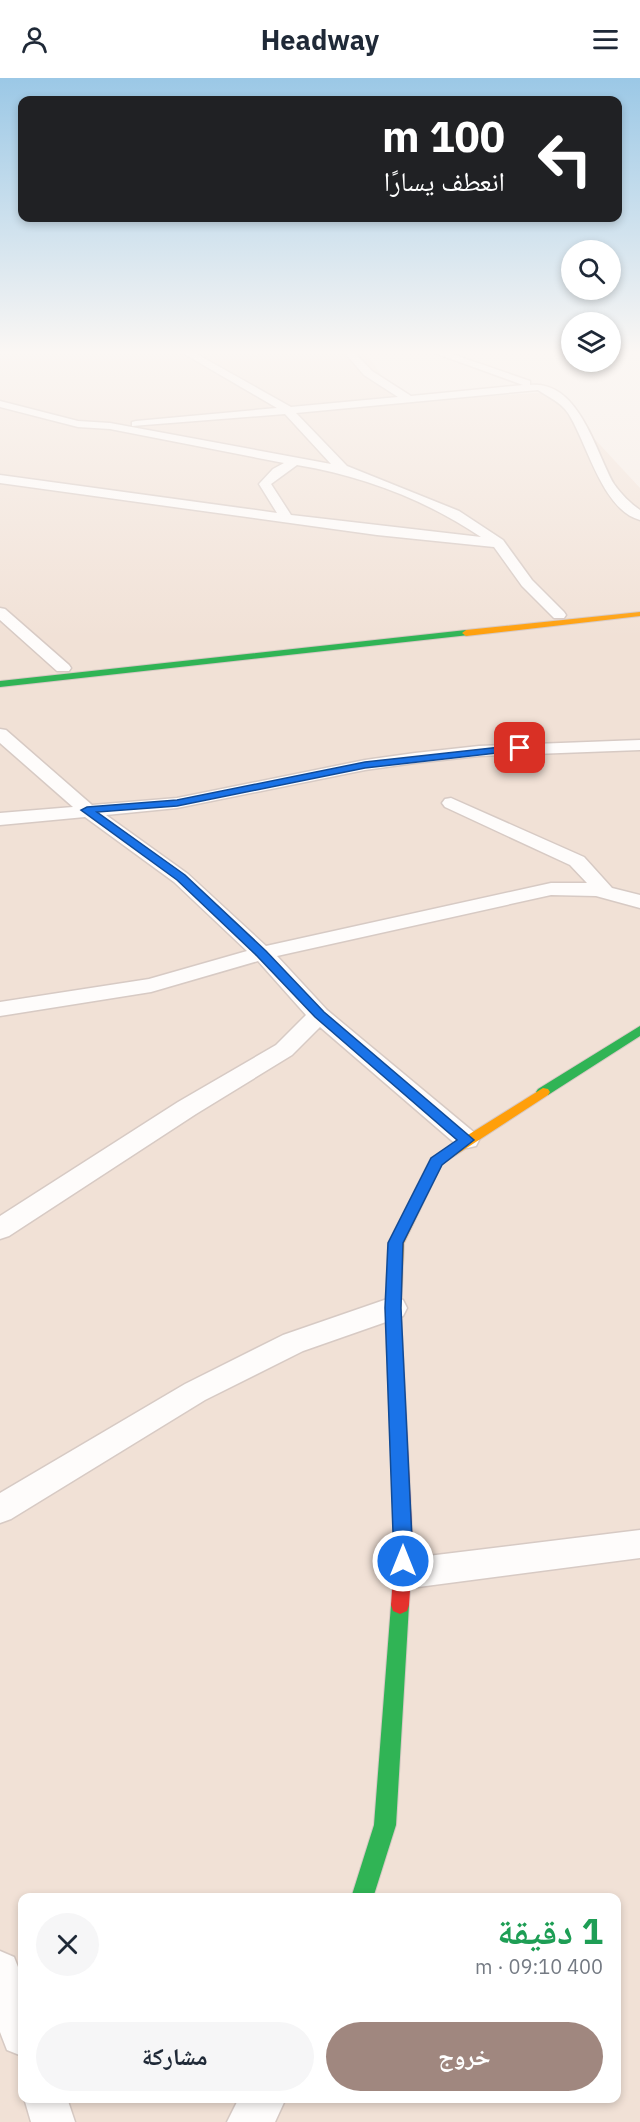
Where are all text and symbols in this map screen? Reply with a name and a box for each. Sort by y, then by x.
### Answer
text: Headway [261,22,379,57]
icon: person [18,23,51,56]
icon: menu [589,23,622,56]
text: 100 m [382,109,505,164]
icon: left [526,120,604,198]
text: انعطف يسارًا [384,163,505,198]
map controls [561,240,621,372]
button: search [561,240,621,300]
button: layers [561,312,621,372]
pin [494,722,545,773]
icon: arrive [503,731,536,764]
position arrow [371,1529,435,1593]
text: 1 دقيقة [497,1907,603,1954]
button: close [36,1913,99,1976]
text: 400 m · 09:10 [475,1953,603,1980]
button: مشاركة [36,2022,314,2091]
button: خروج [326,2022,603,2091]

